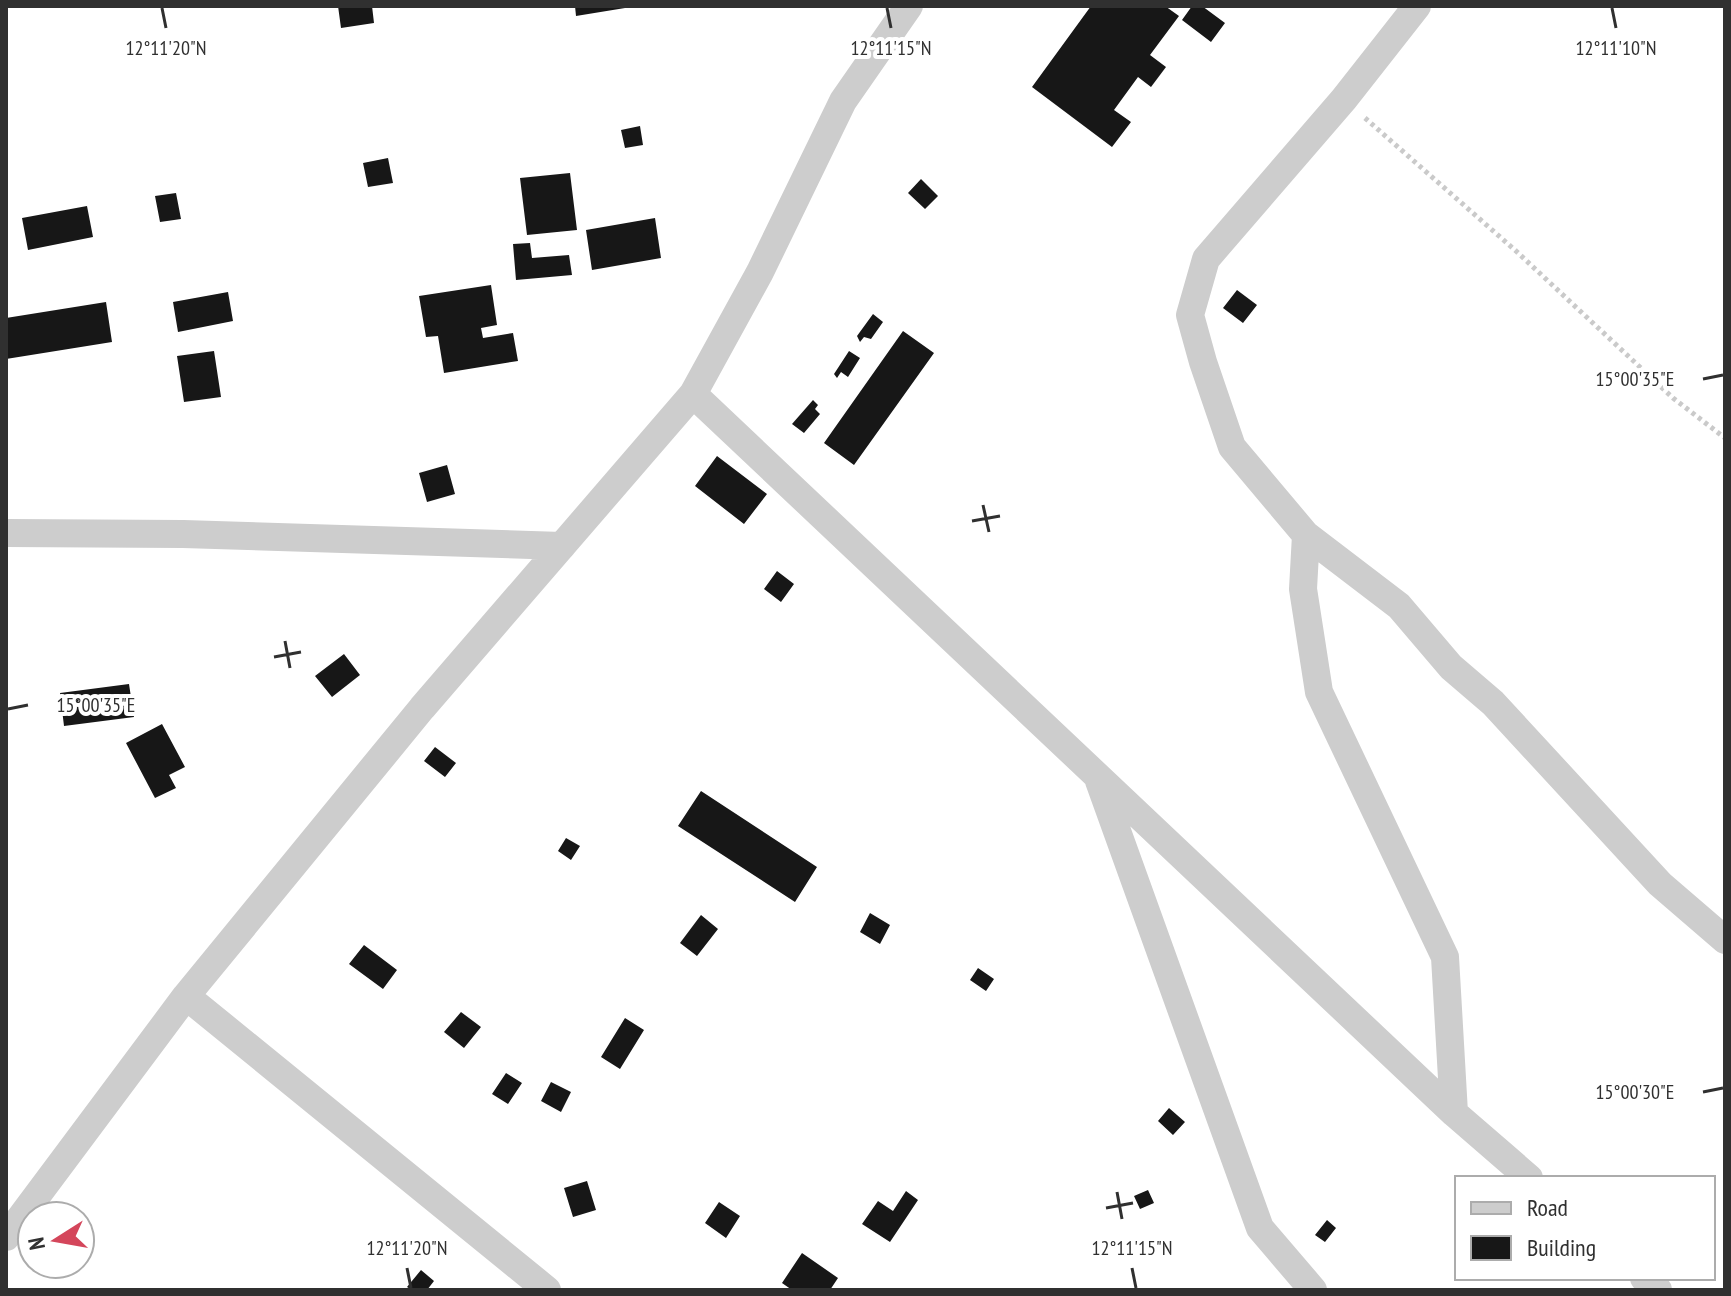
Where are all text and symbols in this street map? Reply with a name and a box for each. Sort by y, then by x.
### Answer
text: 12°11'20"N [126,35,206,61]
text: 12°11'15"N [851,35,931,61]
text: 12°11'10"N [1576,35,1656,61]
text: 15°00'35"E [1596,366,1674,392]
text: 15°00'35"E [57,692,135,718]
text: 15°00'30"E [1596,1079,1674,1105]
legend [1455,1176,1715,1280]
text: Road [1527,1192,1568,1223]
north arrow [16,1200,96,1280]
text: Building [1527,1232,1596,1263]
text: N [21,1235,51,1252]
text: 12°11'20"N [367,1235,447,1261]
text: 12°11'15"N [1092,1235,1172,1261]

